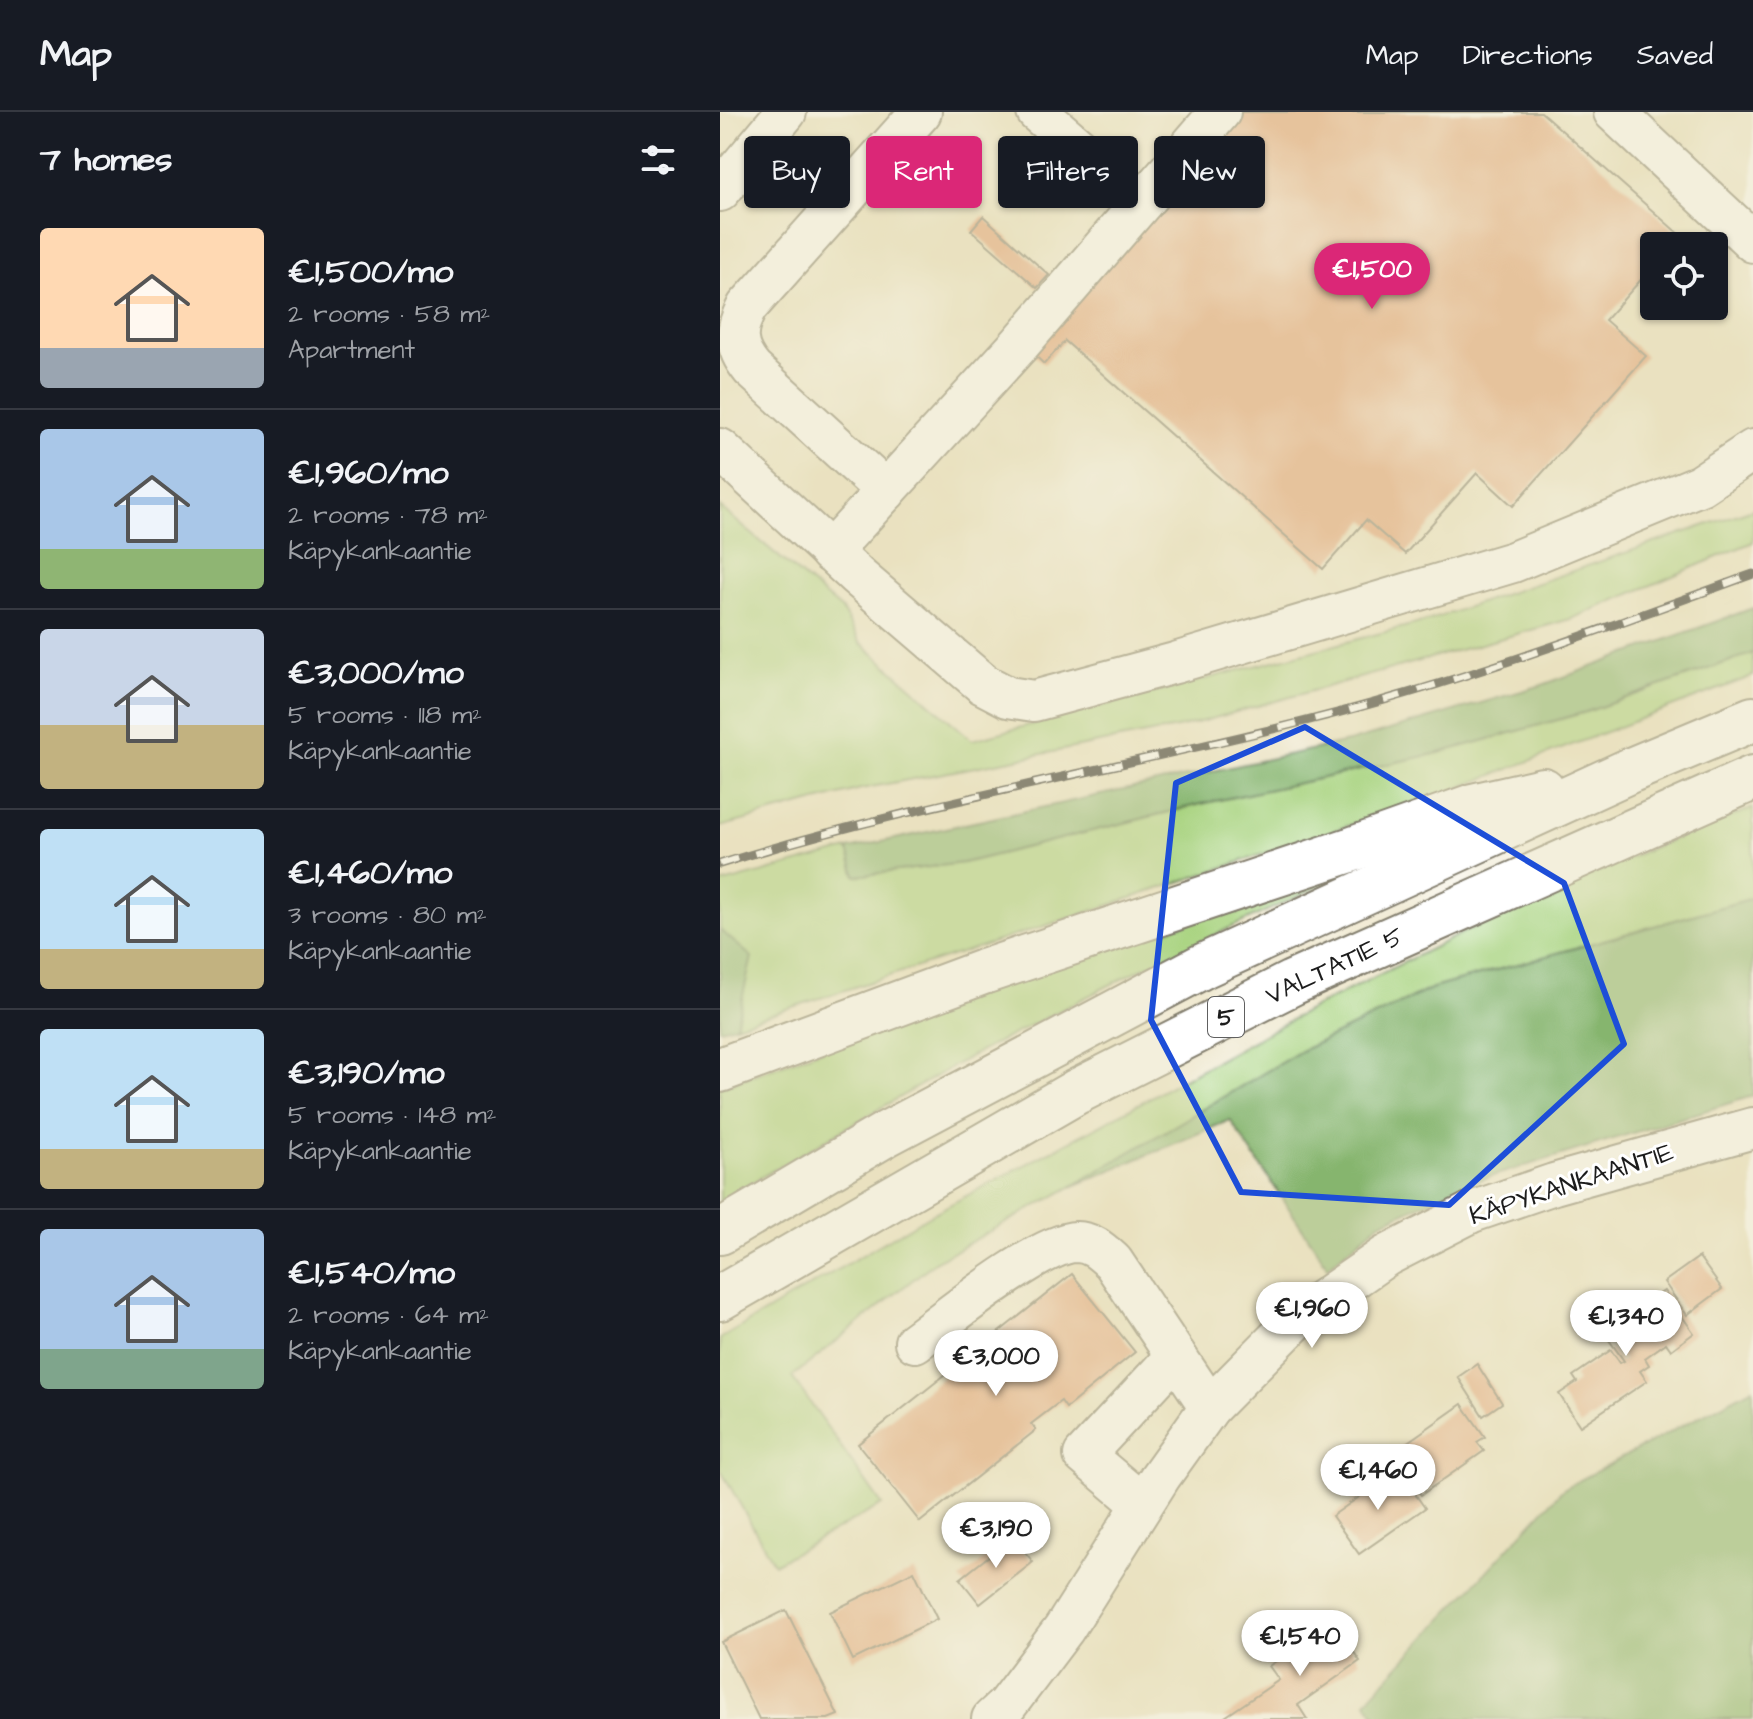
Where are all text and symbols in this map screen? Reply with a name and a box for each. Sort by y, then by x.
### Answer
text: Map [40,29,112,81]
text: Map [1366,36,1419,75]
text: Directions [1463,36,1593,75]
text: Saved [1637,36,1713,75]
text: 7 homes [40,136,172,184]
chip: Buy [744,136,850,208]
chip: Rent [866,136,982,208]
chip: Filters [998,136,1138,208]
chip: New [1154,136,1265,208]
icon: filters [636,138,680,182]
map controls [1640,232,1728,320]
button: locate [1640,232,1728,320]
pin: €1,500 [1307,243,1437,311]
text: €1,500/mo [288,248,453,296]
text: €1,500 [1332,251,1412,287]
icon: home [104,260,200,356]
text: 2 rooms · 58 m² [288,296,490,332]
text: Apartment [288,332,415,368]
text: €1,960/mo [288,449,449,497]
icon: home [104,461,200,557]
text: 2 rooms · 78 m² [288,497,488,533]
text: Käpykankaantie [288,533,472,569]
text: €3,000/mo [288,649,464,697]
icon: home [104,661,200,757]
text: 5 rooms · 118 m² [288,697,482,733]
text: Käpykankaantie [288,733,472,769]
text: €1,460/mo [288,849,452,897]
icon: home [104,861,200,957]
text: 3 rooms · 80 m² [288,897,487,933]
street label: VALTATIE 5 [1260,918,1409,1014]
text: Käpykankaantie [288,933,472,969]
road number: 5 [1208,997,1244,1037]
text: €3,190/mo [288,1049,445,1097]
icon: home [104,1061,200,1157]
text: 5 rooms · 148 m² [288,1097,496,1133]
text: Käpykankaantie [288,1133,472,1169]
street label: KÄPYKANKAANTIE [1465,1134,1678,1234]
text: €1,540/mo [288,1249,455,1297]
icon: home [104,1261,200,1357]
pin: €1,960 [1247,1282,1377,1350]
text: €1,960 [1274,1290,1350,1326]
pin: €1,340 [1561,1290,1691,1358]
text: 2 rooms · 64 m² [288,1297,489,1333]
text: €1,340 [1588,1298,1664,1334]
pin: €3,000 [931,1330,1061,1398]
text: Käpykankaantie [288,1333,472,1369]
text: €3,000 [952,1338,1040,1374]
pin: €1,460 [1313,1444,1443,1512]
text: €1,460 [1338,1452,1418,1488]
pin: €3,190 [931,1502,1061,1570]
text: €3,190 [959,1510,1033,1546]
pin: €1,540 [1235,1610,1365,1678]
text: €1,540 [1259,1618,1341,1654]

